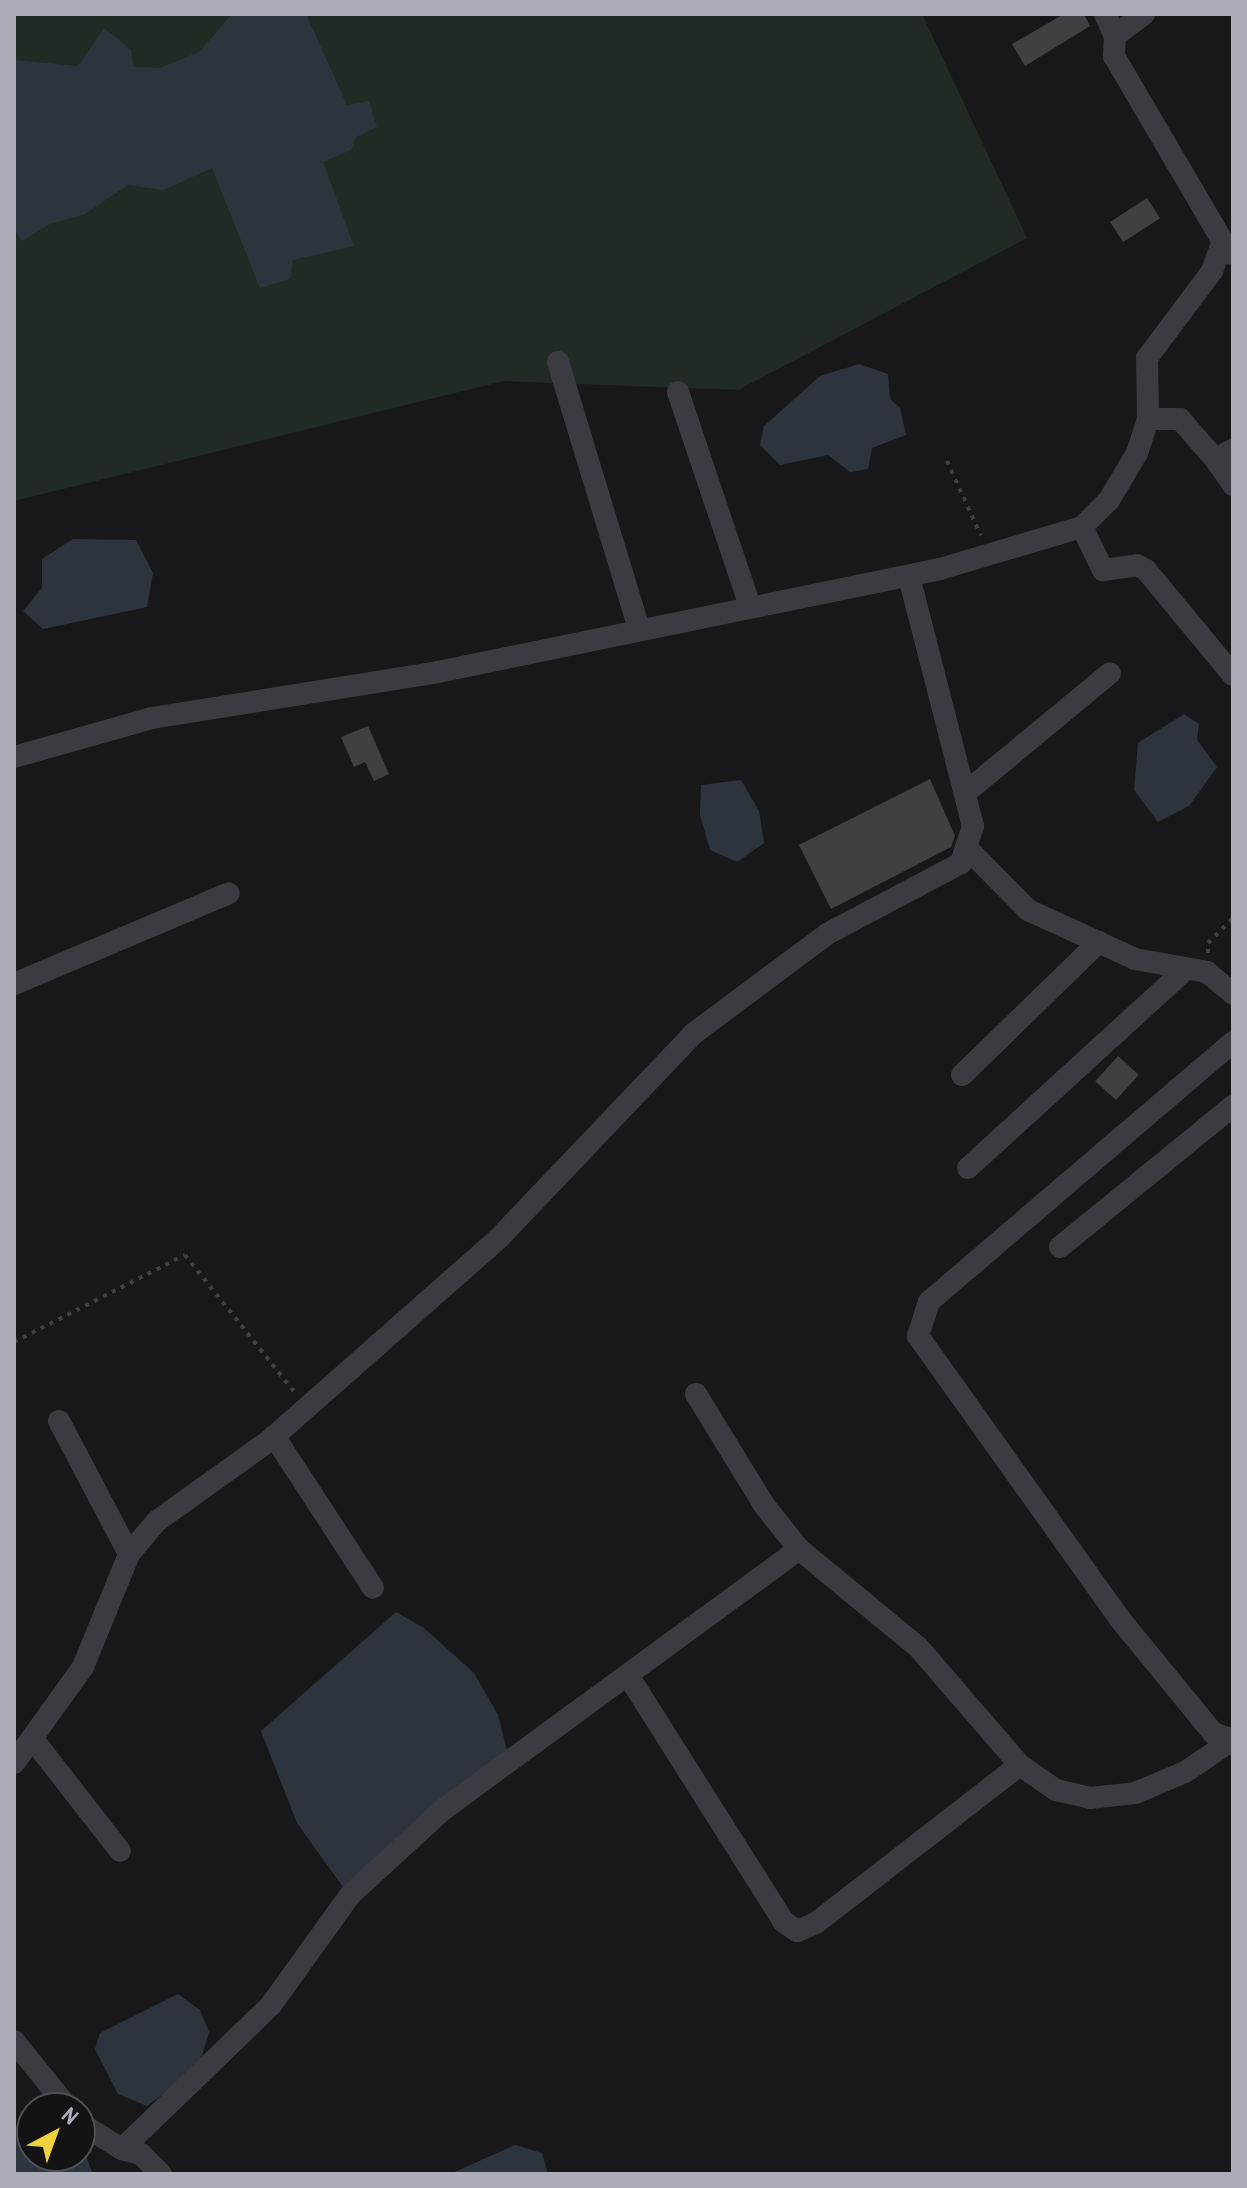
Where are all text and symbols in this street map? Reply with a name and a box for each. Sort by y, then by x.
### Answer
north arrow [16,2092,96,2172]
text: N [56,2100,85,2131]

